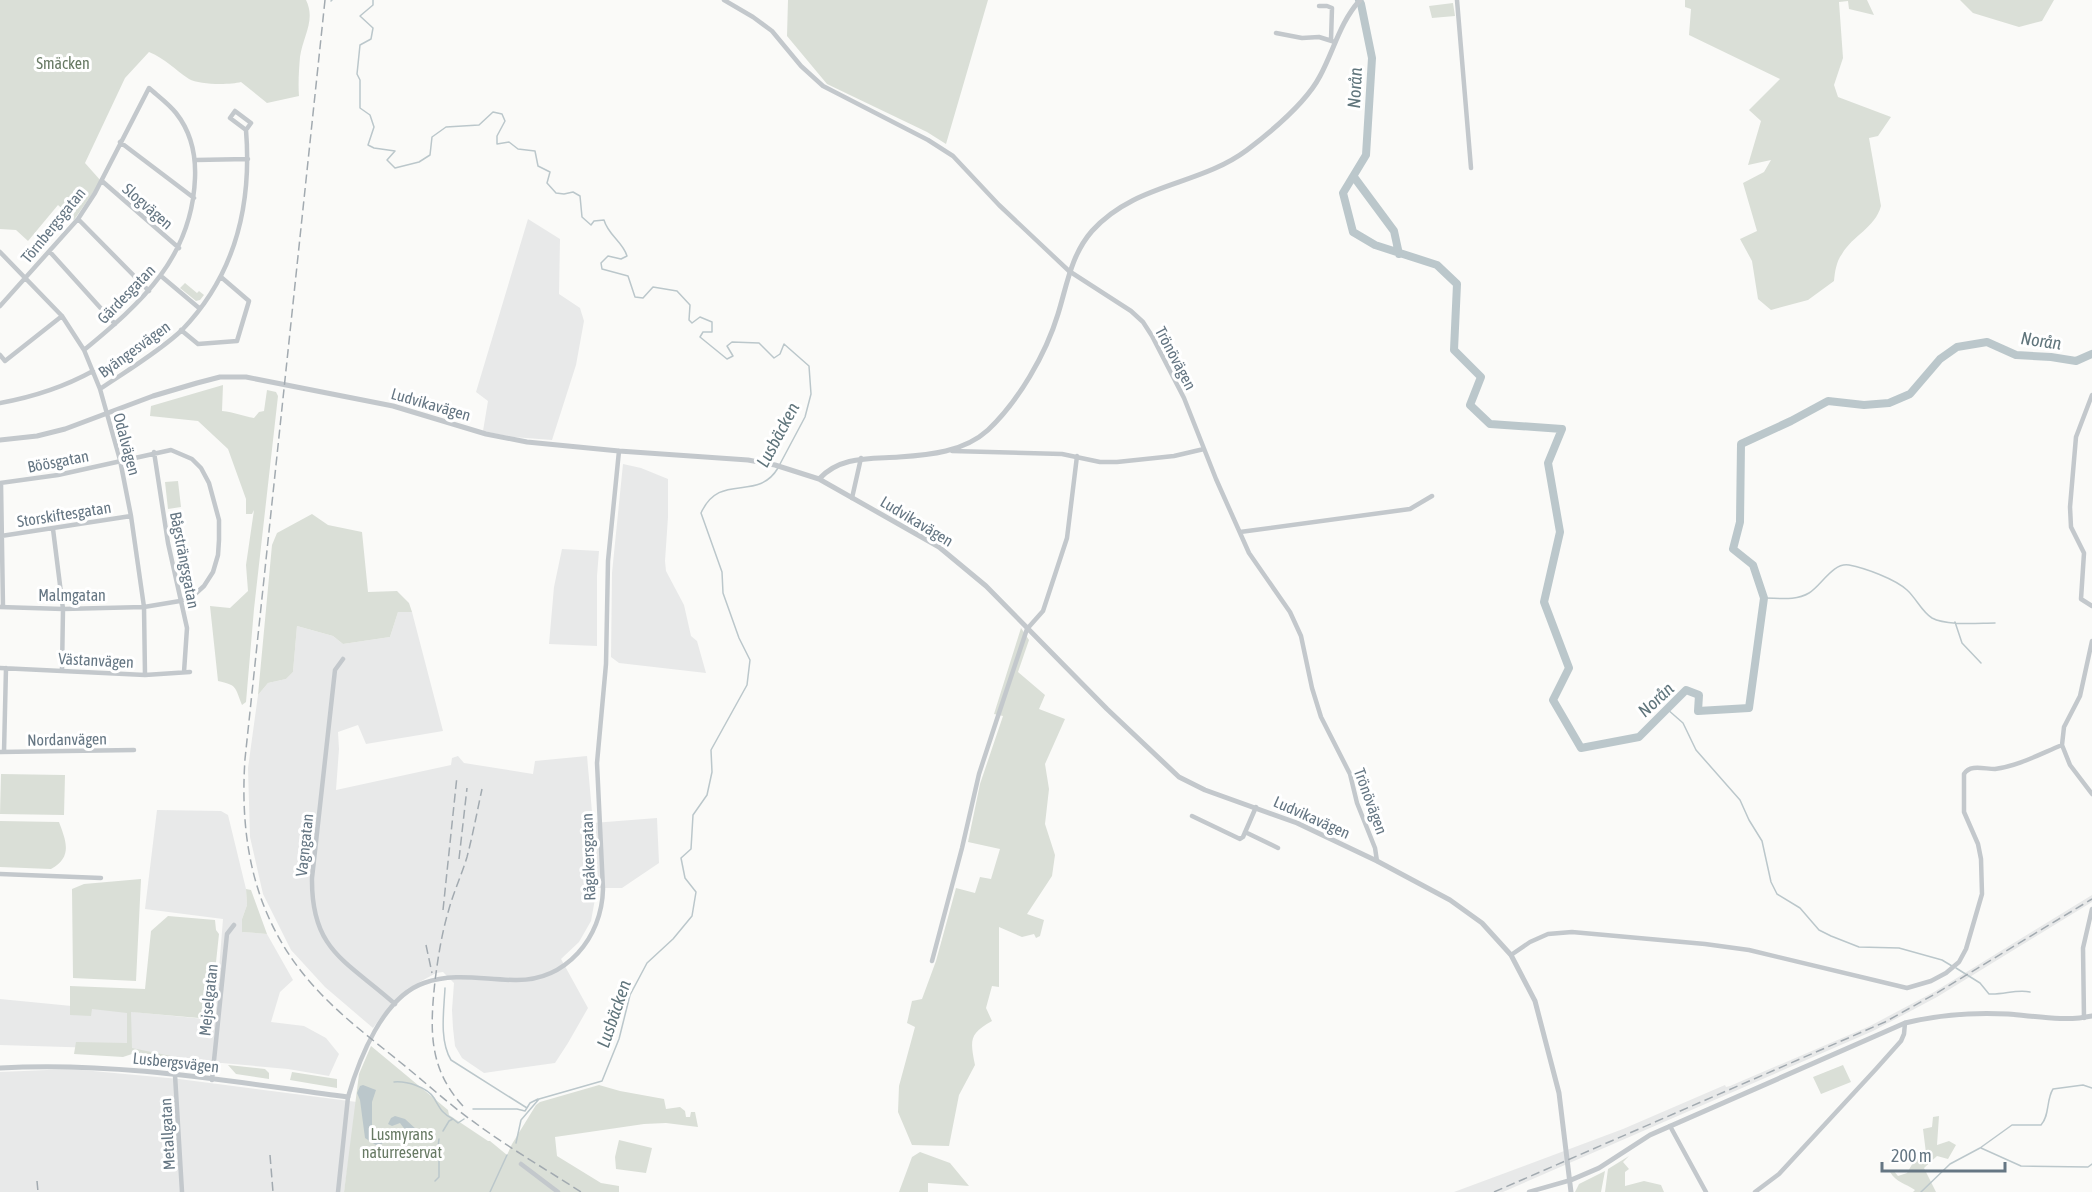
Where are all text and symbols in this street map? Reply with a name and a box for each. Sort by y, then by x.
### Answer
park label: Smäcken [36,54,90,72]
water label: Norån [1343,67,1366,109]
street label: Slogvägen [119,179,177,233]
street label: Törnbergsgatan [17,184,90,267]
street label: Gärdesgatan [93,261,159,328]
street label: Byängesvägen [95,317,174,382]
street label: Trönövägen [1151,323,1200,393]
water label: Norån [2019,327,2063,354]
street label: Ludvikavägen [389,384,473,425]
water label: Lusbäcken [752,399,803,471]
street label: Odalvägen [109,411,144,477]
street label: Böösgatan [26,446,90,477]
street label: Ludvikavägen [877,492,957,551]
street label: Storskiftesgatan [16,498,112,531]
street label: Bågsträngsgatan [166,510,203,610]
street label: Malmgatan [38,586,106,605]
street label: Västanvägen [58,649,134,672]
water label: Norån [1634,678,1678,721]
street label: Nordanvägen [27,729,107,750]
street label: Trönövägen [1350,766,1391,837]
street label: Ludvikavägen [1271,792,1353,843]
street label: Vagngatan [292,813,317,877]
street label: Rågåkersgatan [577,813,600,901]
street label: Mejselgatan [195,963,222,1037]
water label: Lusbäcken [592,977,635,1050]
street label: Lusbergsvägen [132,1049,220,1076]
street label: Metallgatan [156,1097,179,1170]
park label: Lusmyrans naturreservat [362,1125,443,1161]
scale bar [1882,1135,2005,1173]
text: 200 m [1891,1145,1932,1166]

